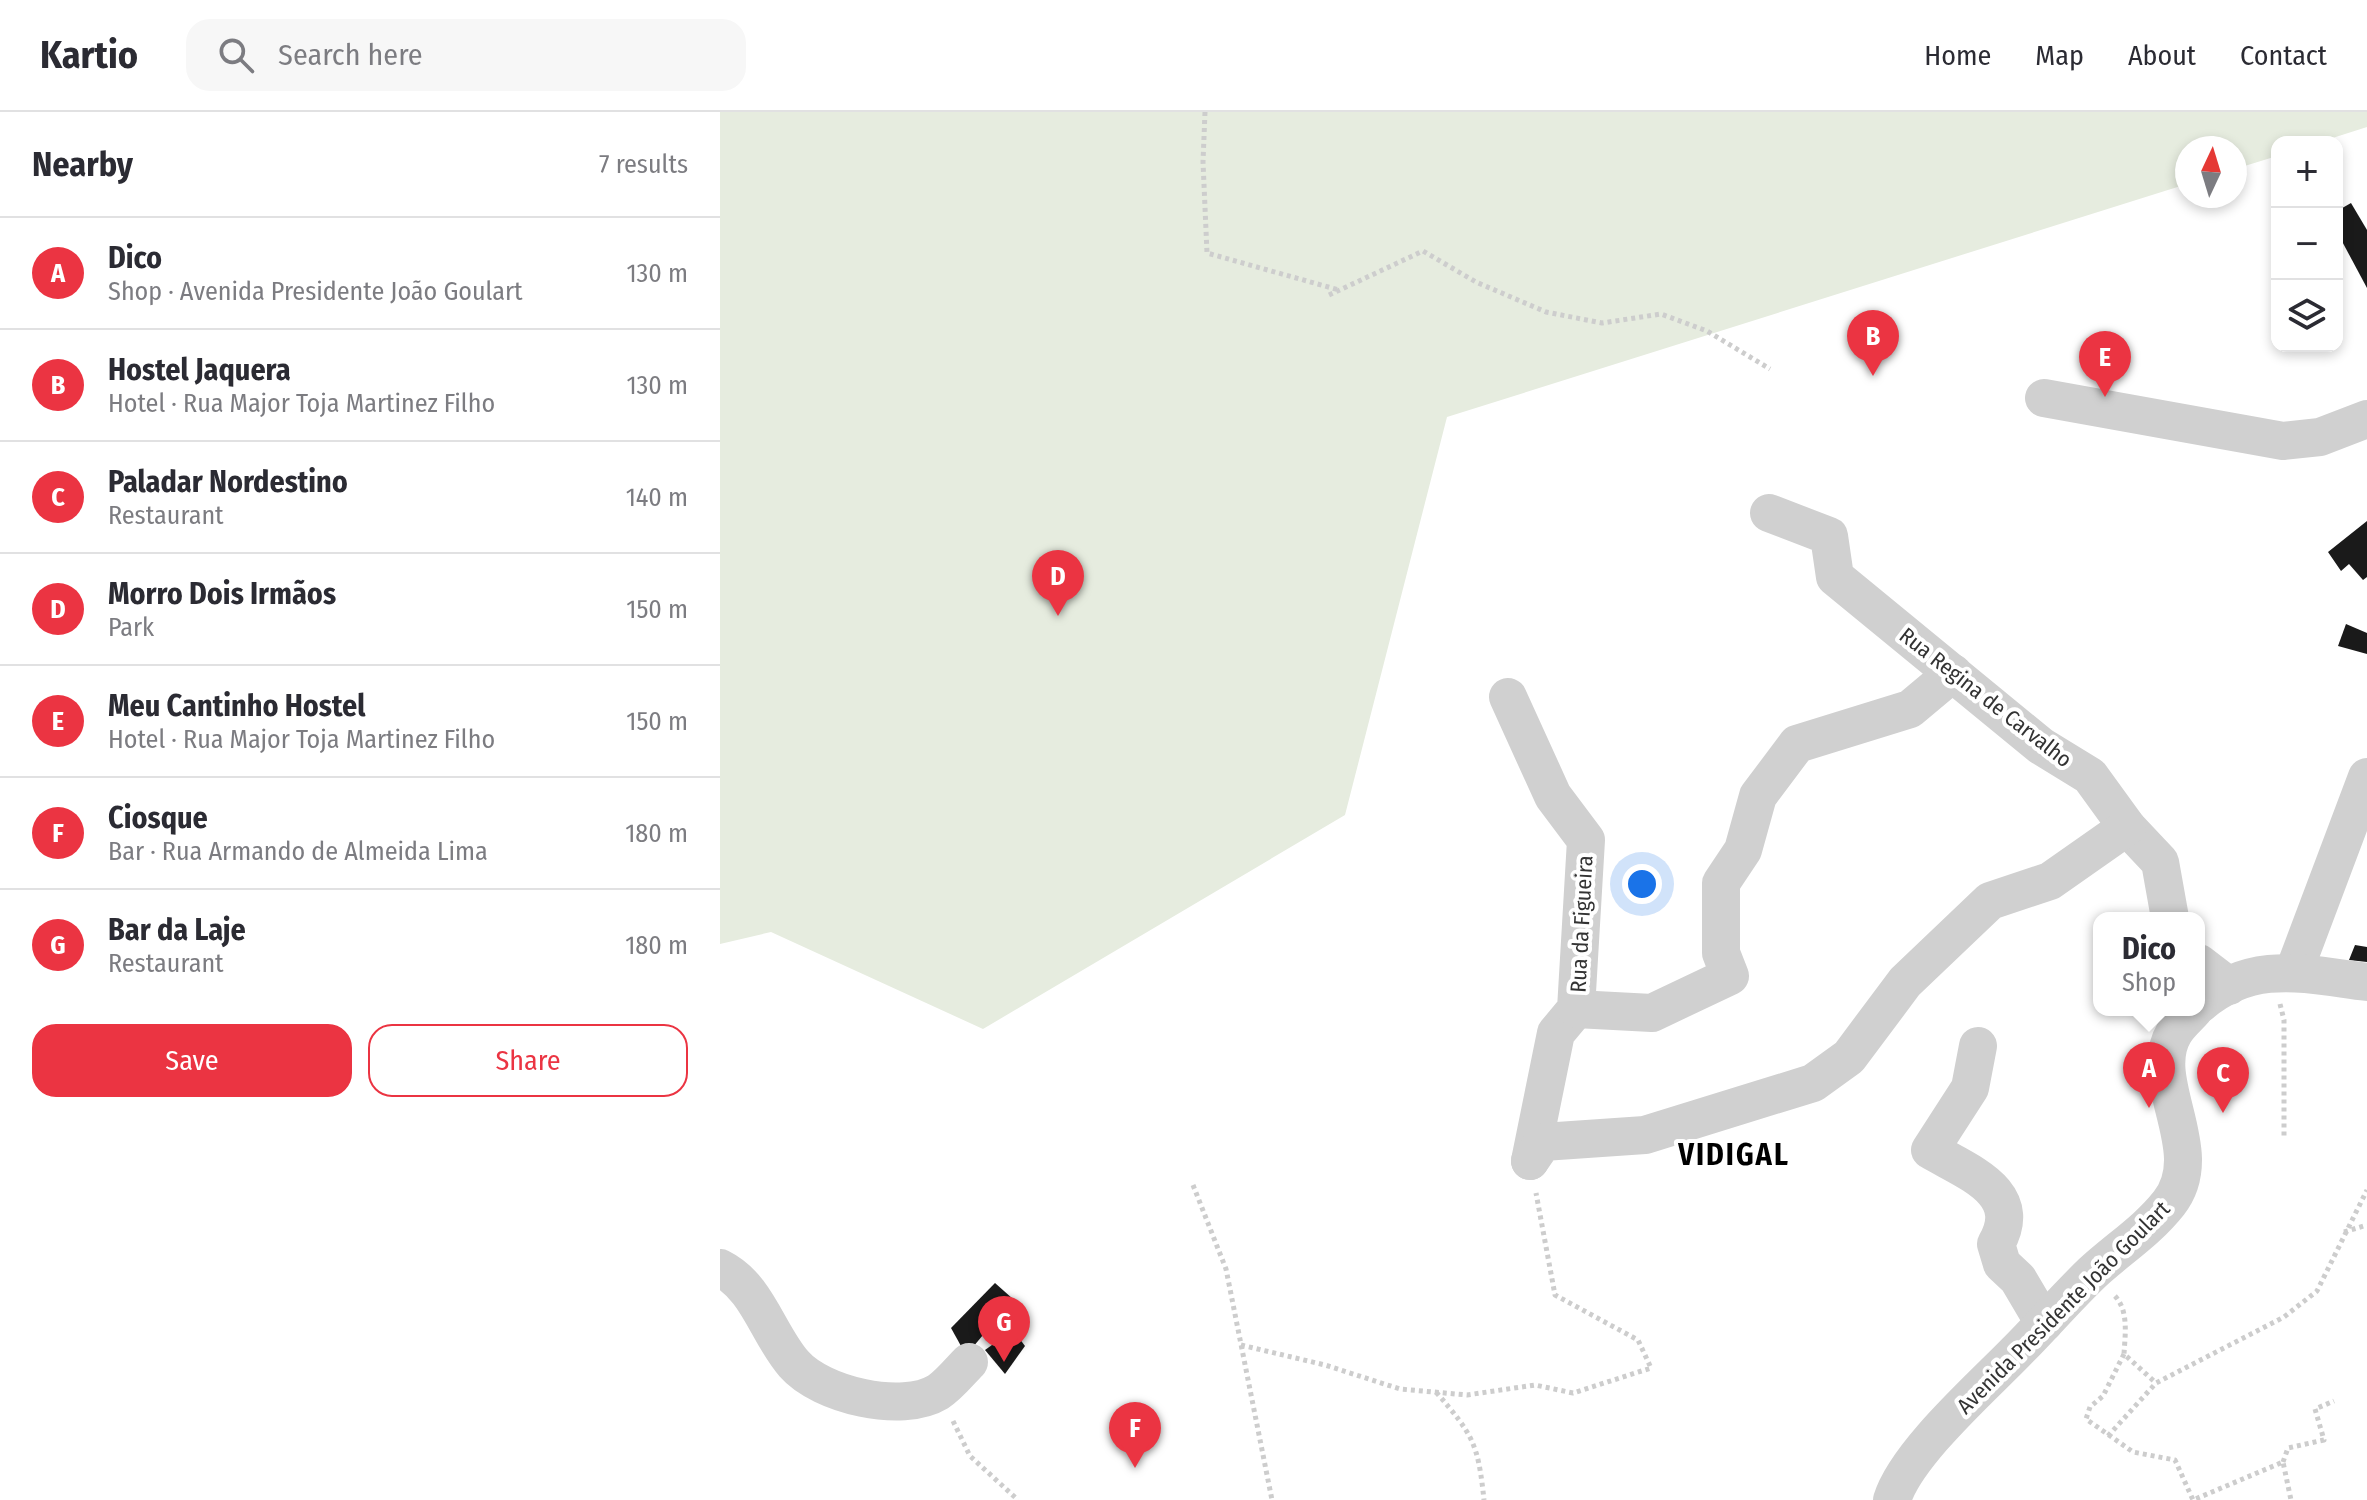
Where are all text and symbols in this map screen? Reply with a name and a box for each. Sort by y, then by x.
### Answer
search box [186,19,746,91]
text: Kartio [40,32,138,78]
icon: search [214,33,258,77]
text: Search here [278,37,423,73]
text: Home [1924,39,1991,72]
text: Map [2035,39,2084,72]
text: About [2128,39,2196,72]
text: Contact [2240,39,2327,72]
north arrow [2175,136,2247,208]
map controls [2271,136,2343,352]
button: + [2271,136,2343,208]
text: Nearby [32,144,133,185]
text: 7 results [599,149,688,180]
button: − [2271,208,2343,280]
text: Dico [108,240,162,276]
text: A [51,258,65,289]
text: 130 m [626,258,688,289]
text: Shop · Avenida Presidente João Goulart [108,276,523,307]
button: layers [2271,280,2343,352]
pin: B [1847,310,1899,376]
pin: E [2079,331,2131,397]
text: Hostel Jaquera [108,352,291,388]
text: B [51,370,65,401]
text: 130 m [626,370,688,401]
text: Hotel · Rua Major Toja Martinez Filho [108,388,495,419]
text: Paladar Nordestino [108,464,348,500]
text: C [51,482,65,513]
text: 140 m [626,482,688,513]
text: Restaurant [108,500,224,531]
pin: D [1032,550,1084,616]
text: Morro Dois Irmãos [108,576,336,612]
text: D [50,594,66,625]
text: 150 m [626,594,688,625]
text: Park [108,612,154,643]
street label: Rua Regina de Carvalho [1894,622,2077,773]
text: Meu Cantinho Hostel [108,688,365,724]
text: E [52,706,64,737]
text: 150 m [626,706,688,737]
text: Hotel · Rua Major Toja Martinez Filho [108,724,495,755]
text: Ciosque [108,800,208,836]
text: F [52,818,64,849]
text: 180 m [625,818,688,849]
text: Bar · Rua Armando de Almeida Lima [108,836,488,867]
street label: Rua da Figueira [1564,855,1599,993]
your location [1622,864,1662,904]
text: Bar da Laje [108,912,246,948]
popup [2093,912,2205,1016]
text: G [50,930,66,961]
text: 180 m [625,930,688,961]
text: Dico [2122,931,2176,967]
text: Restaurant [108,948,224,979]
text: Shop [2122,967,2176,998]
button: Save [32,1024,352,1097]
button: Share [368,1024,688,1097]
pin: A [2123,1042,2175,1108]
pin: C [2197,1047,2249,1113]
district label: VIDIGAL [1677,1137,1790,1173]
street label: Avenida Presidente João Goulart [1951,1195,2176,1419]
pin: G [978,1296,1030,1362]
pin: F [1109,1402,1161,1468]

